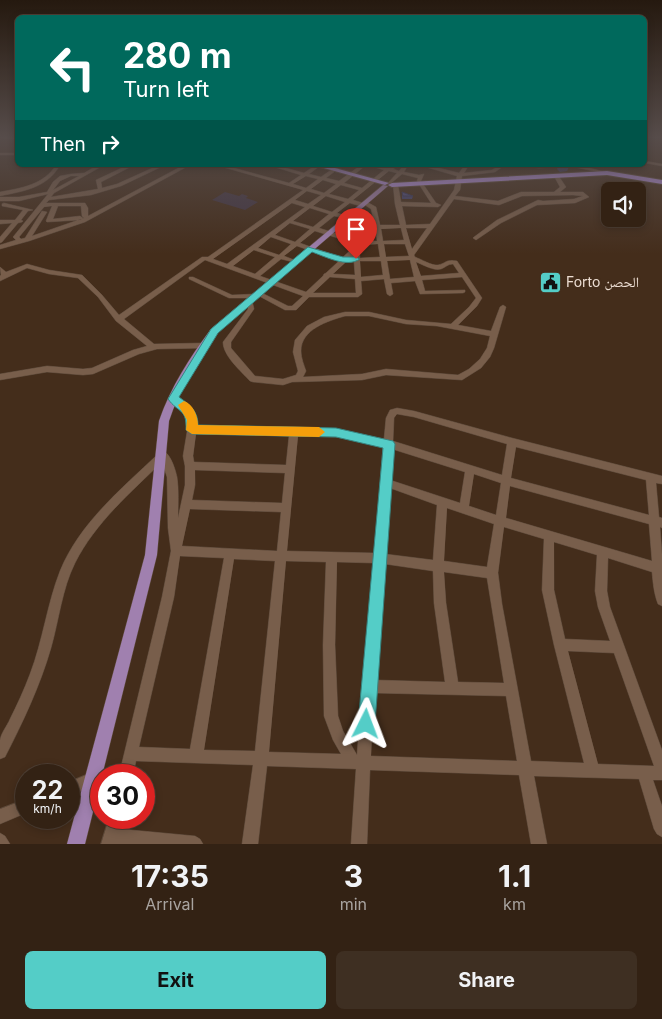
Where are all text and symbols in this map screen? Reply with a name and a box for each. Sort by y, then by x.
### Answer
text: 280 m [123,34,232,76]
icon: left [40,35,105,100]
text: Turn left [123,76,209,102]
icon: right [96,130,124,158]
text: Then [40,133,86,156]
map controls [601,182,646,227]
button: sound [601,182,646,227]
pin [335,208,377,259]
icon: arrive [342,215,370,243]
public building icon: Forto الحصن [538,270,562,294]
place label: Forto الحصن [566,273,639,291]
position arrow [339,697,391,749]
speed limit sign: 30 [90,764,155,829]
text: 22 [32,775,63,805]
text: km/h [33,801,62,816]
text: 17:35 [131,858,209,894]
text: 3 [344,858,363,894]
text: 1.1 [498,858,531,894]
text: Arrival [145,894,194,914]
text: min [340,894,367,914]
text: km [503,894,526,914]
button: Exit [25,951,326,1009]
button: Share [336,951,637,1009]

